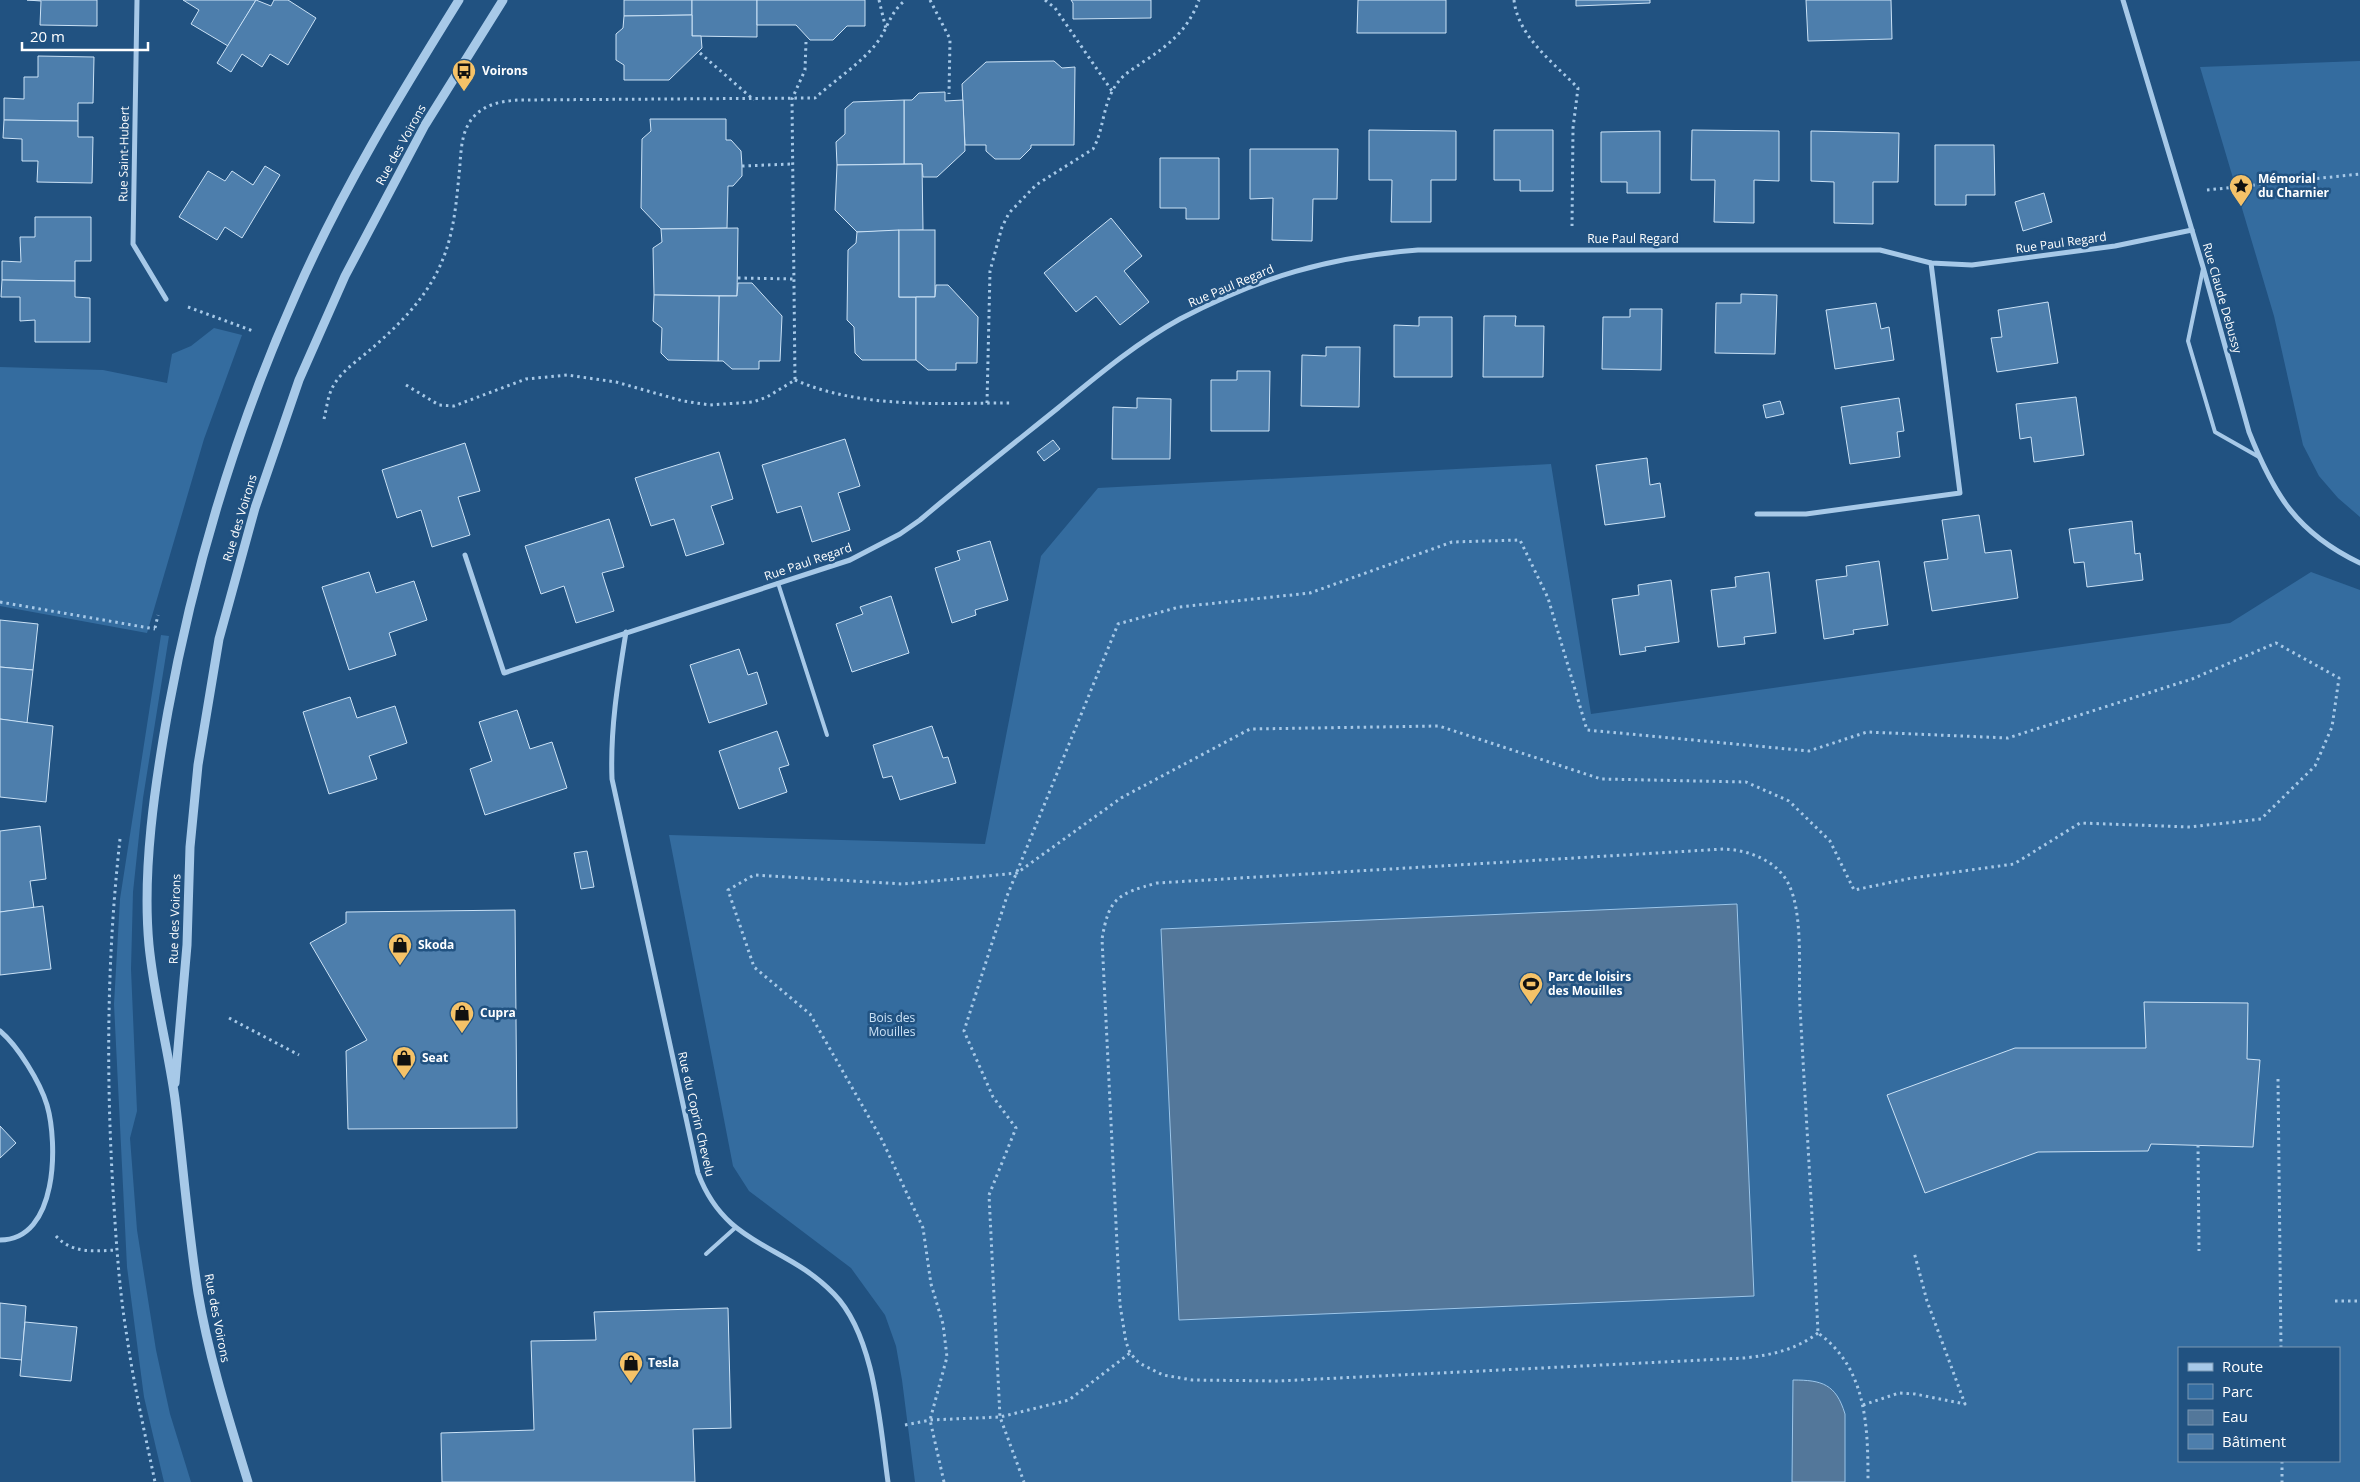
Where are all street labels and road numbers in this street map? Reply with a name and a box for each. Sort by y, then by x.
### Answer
street label: Rue des Voirons [371,101,430,188]
street label: Rue Saint-Hubert [114,106,133,202]
street label: Rue Paul Regard [2014,228,2107,257]
street label: Rue Paul Regard [1587,230,1679,247]
street label: Rue Claude Debussy [2199,241,2247,356]
street label: Rue Paul Regard [1185,260,1276,311]
street label: Rue des Voirons [218,472,261,563]
street label: Rue Paul Regard [762,539,854,584]
street label: Rue des Voirons [164,873,185,964]
street label: Rue du Coprin Chevelu [674,1050,719,1178]
street label: Rue des Voirons [201,1272,234,1364]

